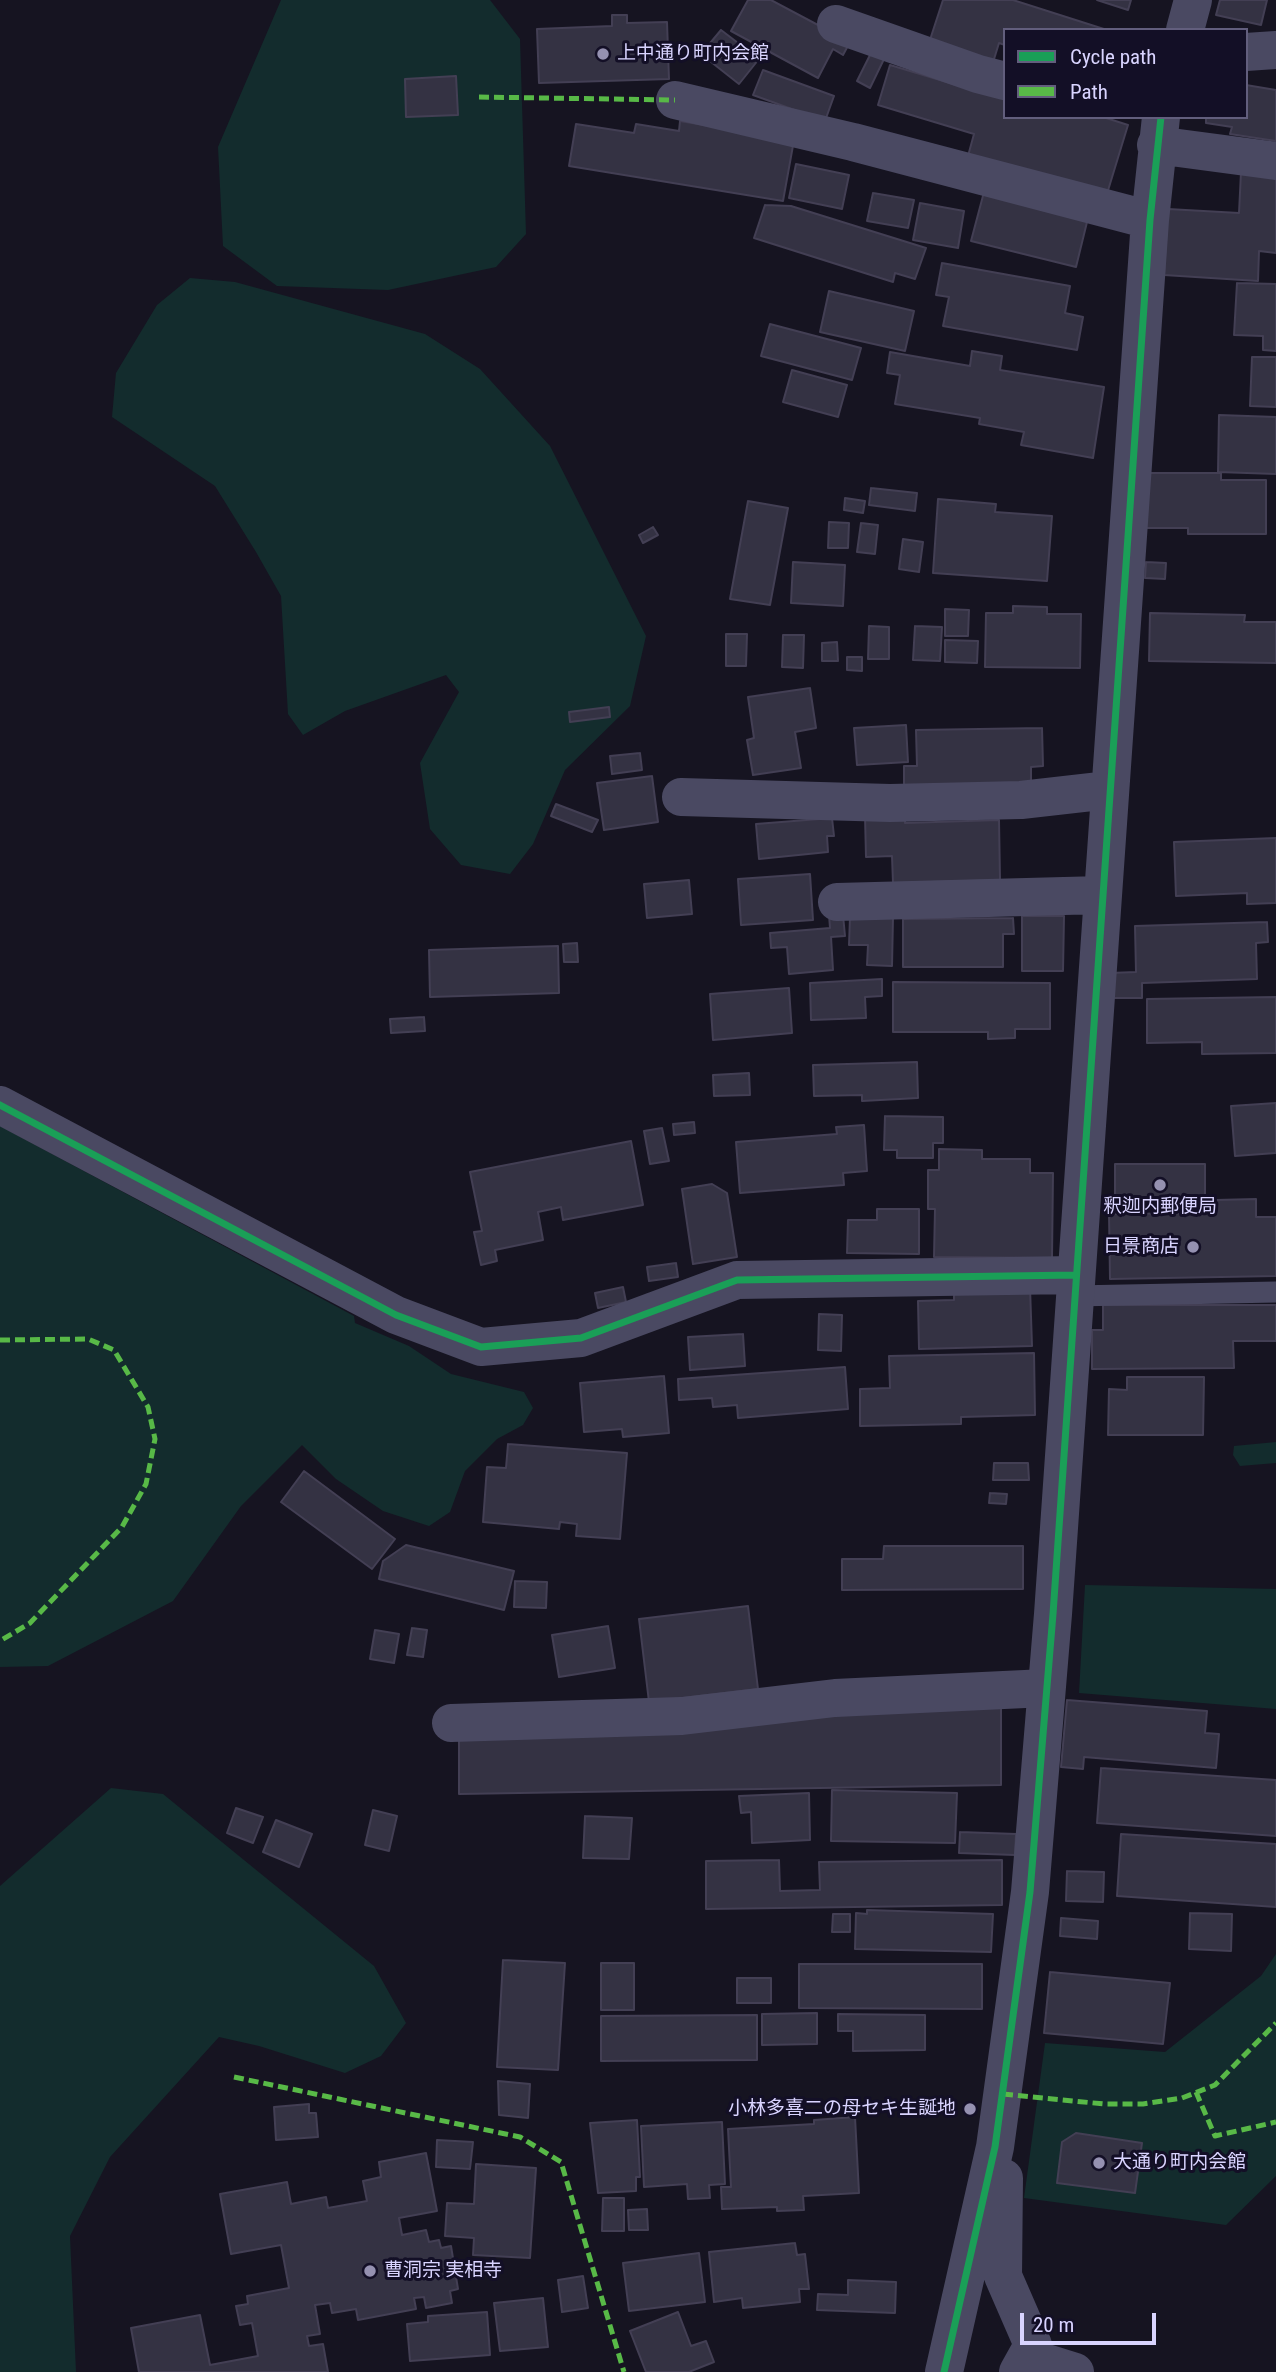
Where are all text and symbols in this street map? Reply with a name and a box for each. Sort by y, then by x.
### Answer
legend [1003,28,1248,119]
place label: 上中通り町内会館 [617,43,769,65]
text: Cycle path [1070,45,1156,69]
marker: 上中通り町内会館 [595,46,611,62]
text: Path [1070,80,1108,104]
marker: 釈迦内郵便局 [1152,1177,1168,1193]
place label: 釈迦内郵便局 [1103,1196,1217,1218]
place label: 日景商店 [1103,1236,1179,1258]
marker: 日景商店 [1185,1239,1201,1255]
place label: 小林多喜二の母セキ生誕地 [728,2098,956,2120]
marker: 小林多喜二の母セキ生誕地 [962,2101,978,2117]
place label: 大通り町内会館 [1113,2152,1246,2174]
marker: 大通り町内会館 [1091,2155,1107,2171]
place label: 曹洞宗 実相寺 [384,2260,502,2282]
marker: 曹洞宗 実相寺 [362,2263,378,2279]
scale bar [1024,2298,1160,2342]
text: 20 m [1033,2313,1074,2337]

